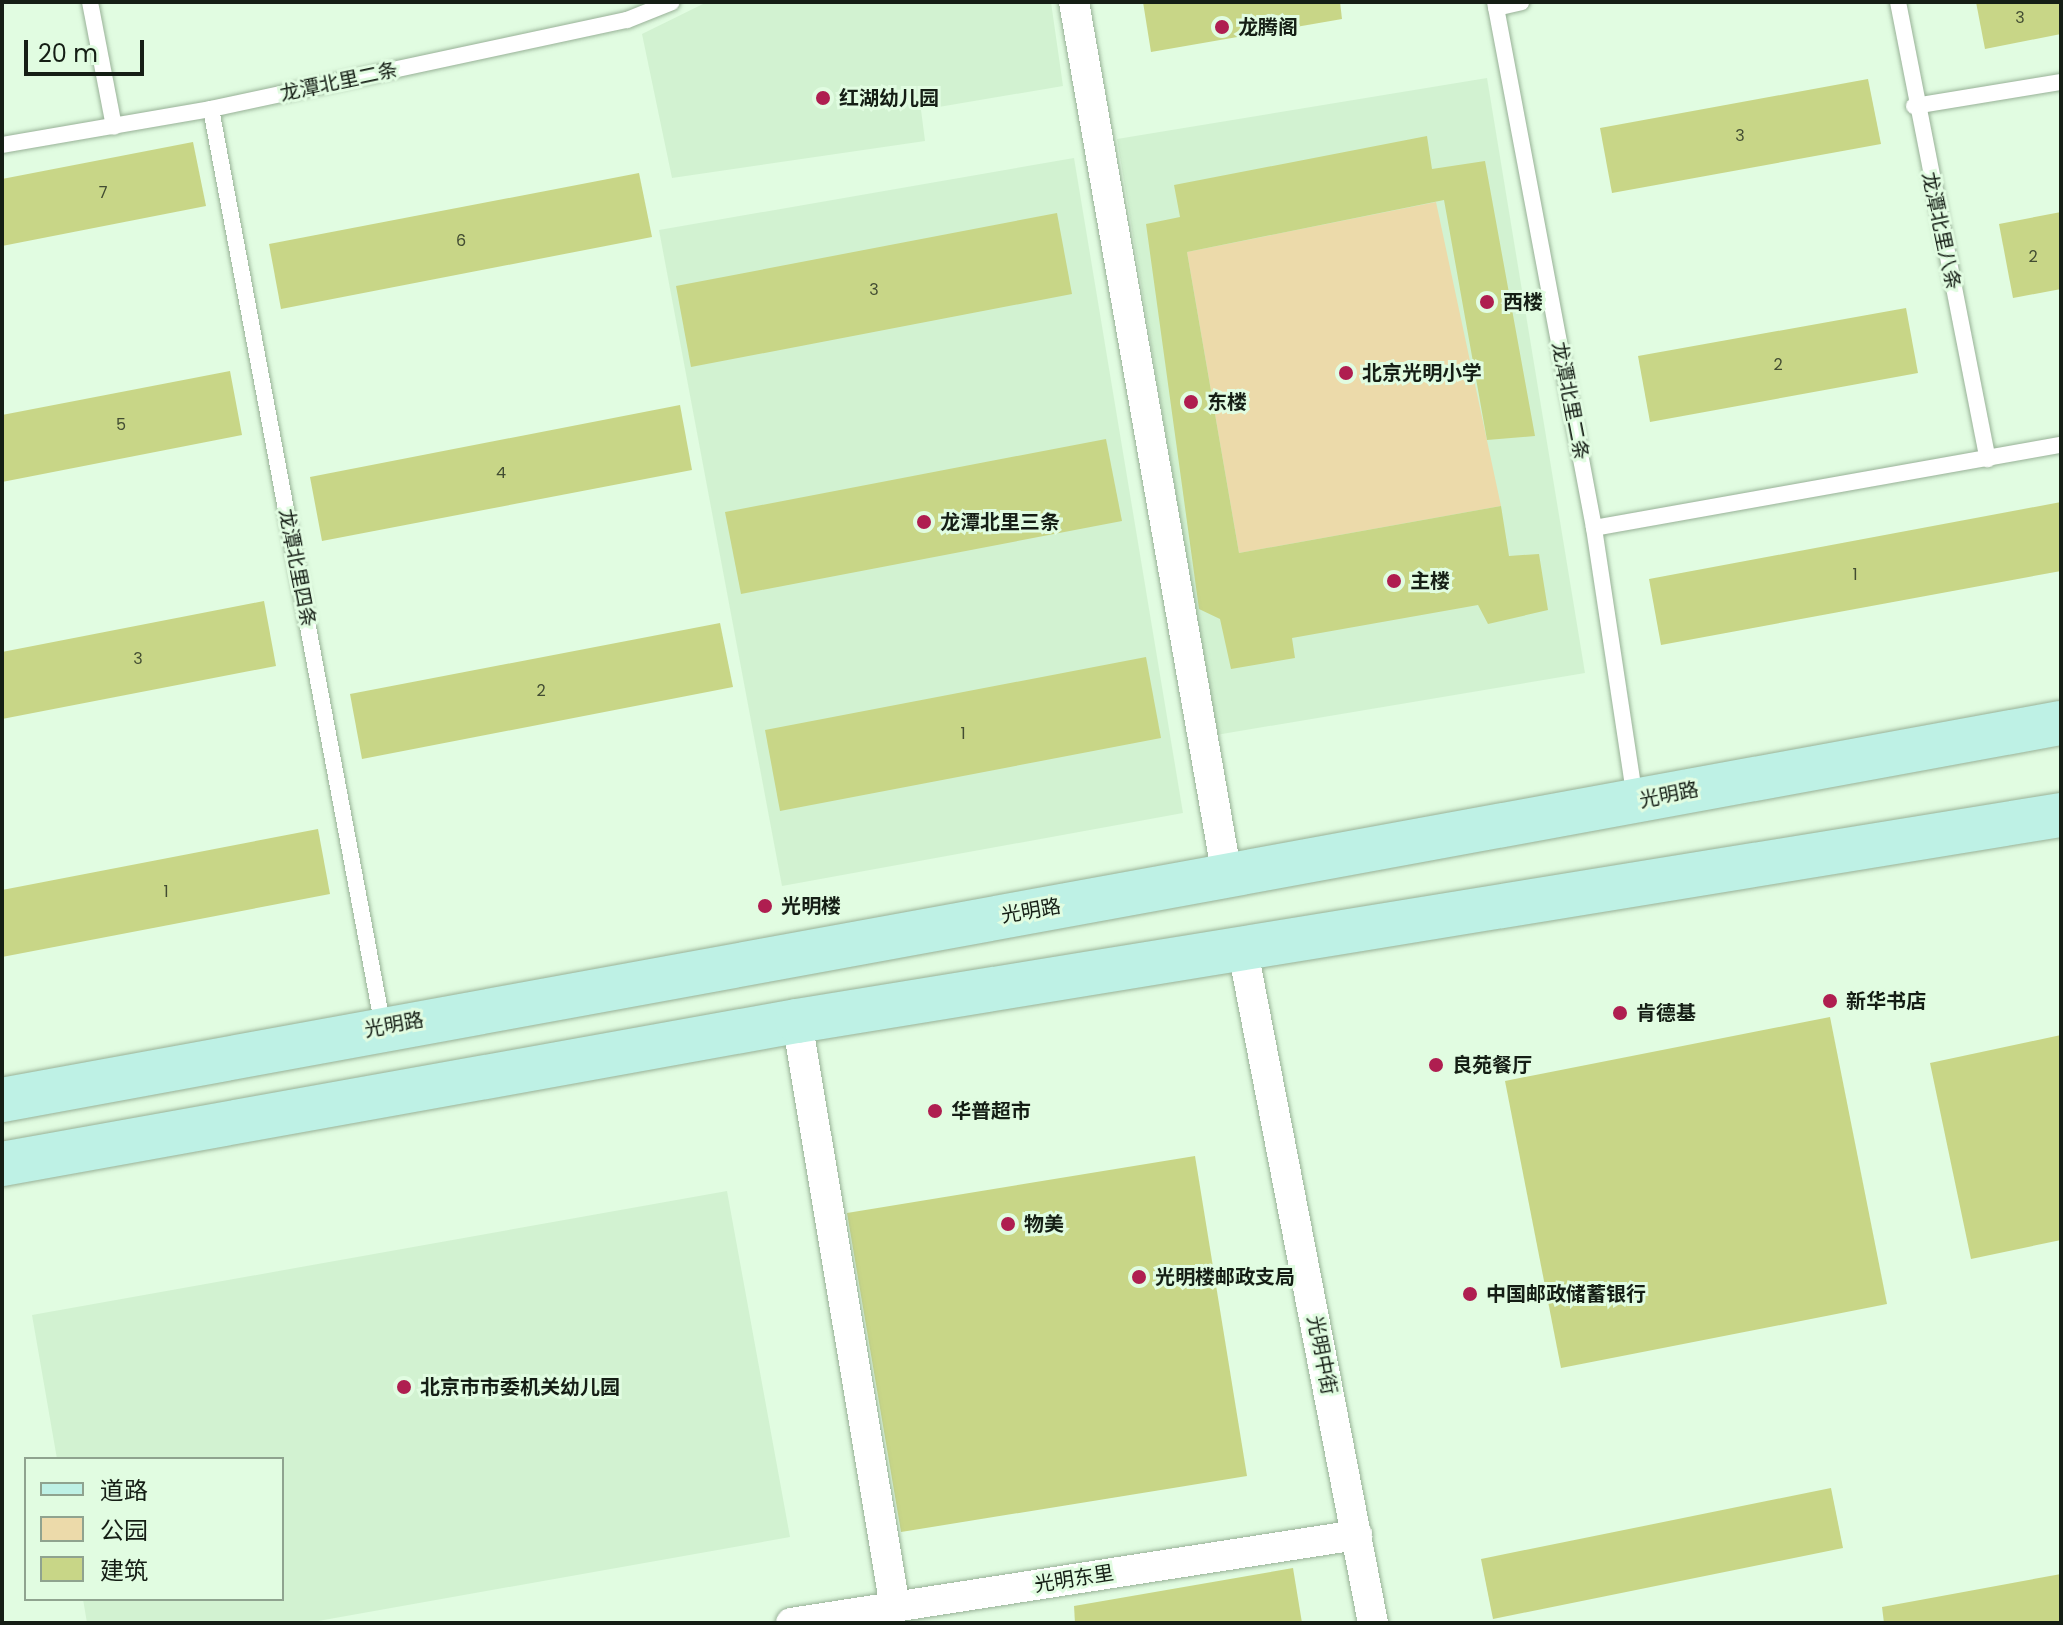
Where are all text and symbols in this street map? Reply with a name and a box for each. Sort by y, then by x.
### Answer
house number: 3 [2015,8,2025,28]
place label: 龙腾阁 [1238,15,1298,39]
marker: 龙腾阁 [1213,18,1231,36]
scale bar [28,24,148,74]
text: 20 m [38,37,98,70]
street label: 龙潭北里二条 [278,58,400,106]
place label: 红湖幼儿园 [839,86,939,110]
marker: 红湖幼儿园 [814,89,832,107]
house number: 3 [1735,126,1745,146]
street label: 龙潭北里八条 [1917,170,1965,292]
house number: 7 [99,183,107,203]
house number: 6 [456,231,466,251]
house number: 2 [2028,247,2038,267]
house number: 3 [869,280,879,300]
place label: 西楼 [1503,290,1543,314]
marker: 西楼 [1478,293,1496,311]
street label: 龙潭北里二条 [1547,340,1593,462]
house number: 2 [1773,355,1783,375]
place label: 北京光明小学 [1362,361,1482,385]
marker: 北京光明小学 [1337,364,1355,382]
place label: 东楼 [1207,390,1247,414]
marker: 东楼 [1182,393,1200,411]
house number: 5 [116,415,126,435]
house number: 4 [496,463,506,483]
street label: 龙潭北里四条 [274,507,320,629]
place label: 龙潭北里三条 [940,510,1060,534]
marker: 龙潭北里三条 [915,513,933,531]
house number: 1 [1852,565,1858,585]
place label: 主楼 [1410,569,1450,593]
marker: 主楼 [1385,572,1403,590]
house number: 3 [133,649,143,669]
house number: 2 [536,681,546,701]
house number: 1 [960,724,966,744]
street label: 光明路 [1637,777,1701,813]
house number: 1 [163,882,169,902]
place label: 光明楼 [781,894,841,918]
street label: 光明路 [999,894,1063,928]
marker: 光明楼 [756,897,774,915]
place label: 新华书店 [1846,989,1926,1013]
marker: 新华书店 [1821,992,1839,1010]
place label: 肯德基 [1636,1001,1696,1025]
marker: 肯德基 [1611,1004,1629,1022]
street label: 光明路 [362,1008,426,1042]
place label: 良苑餐厅 [1452,1053,1532,1077]
marker: 良苑餐厅 [1427,1056,1445,1074]
place label: 华普超市 [951,1099,1031,1123]
marker: 华普超市 [926,1102,944,1120]
place label: 物美 [1024,1212,1064,1236]
marker: 物美 [999,1215,1017,1233]
place label: 光明楼邮政支局 [1155,1265,1295,1289]
marker: 光明楼邮政支局 [1130,1268,1148,1286]
place label: 中国邮政储蓄银行 [1486,1282,1646,1306]
marker: 中国邮政储蓄银行 [1461,1285,1479,1303]
street label: 光明中街 [1303,1313,1341,1397]
place label: 北京市市委机关幼儿园 [420,1375,620,1399]
marker: 北京市市委机关幼儿园 [395,1378,413,1396]
legend [24,1457,284,1601]
text: 道路 [100,1474,148,1507]
text: 公园 [100,1514,148,1547]
text: 建筑 [100,1554,148,1587]
street label: 光明东里 [1033,1561,1115,1597]

